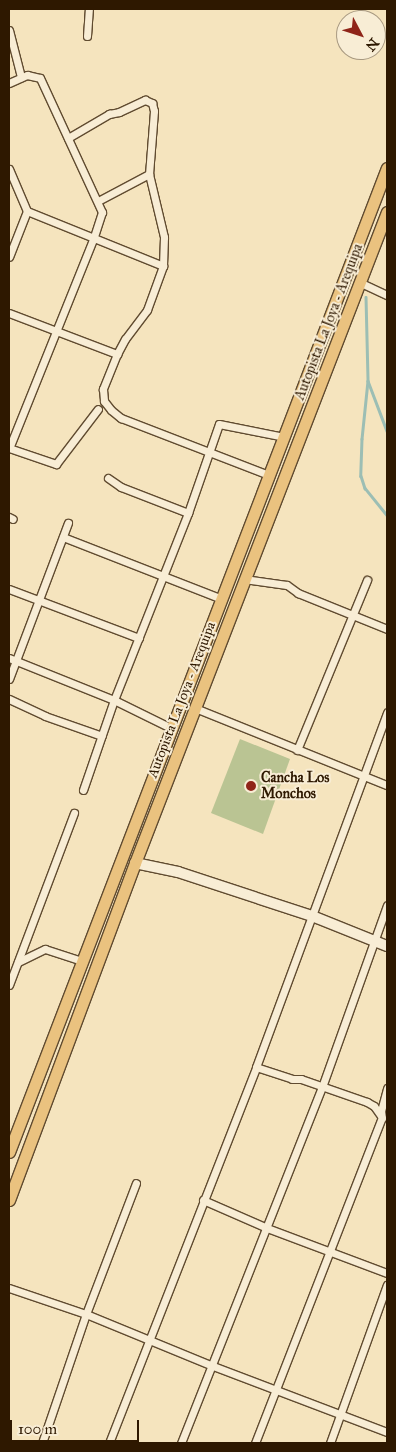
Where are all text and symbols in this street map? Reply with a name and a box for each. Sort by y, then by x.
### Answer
north arrow [336,10,386,60]
text: N [362,34,382,54]
street label: Autopista La Joya - Arequipa [291,242,367,402]
street label: Autopista La Joya - Arequipa [144,620,220,780]
place label: Cancha Los Monchos [261,770,329,802]
marker: Cancha Los Monchos [245,780,257,792]
scale bar [12,1410,141,1442]
text: 100 m [18,1420,57,1438]

